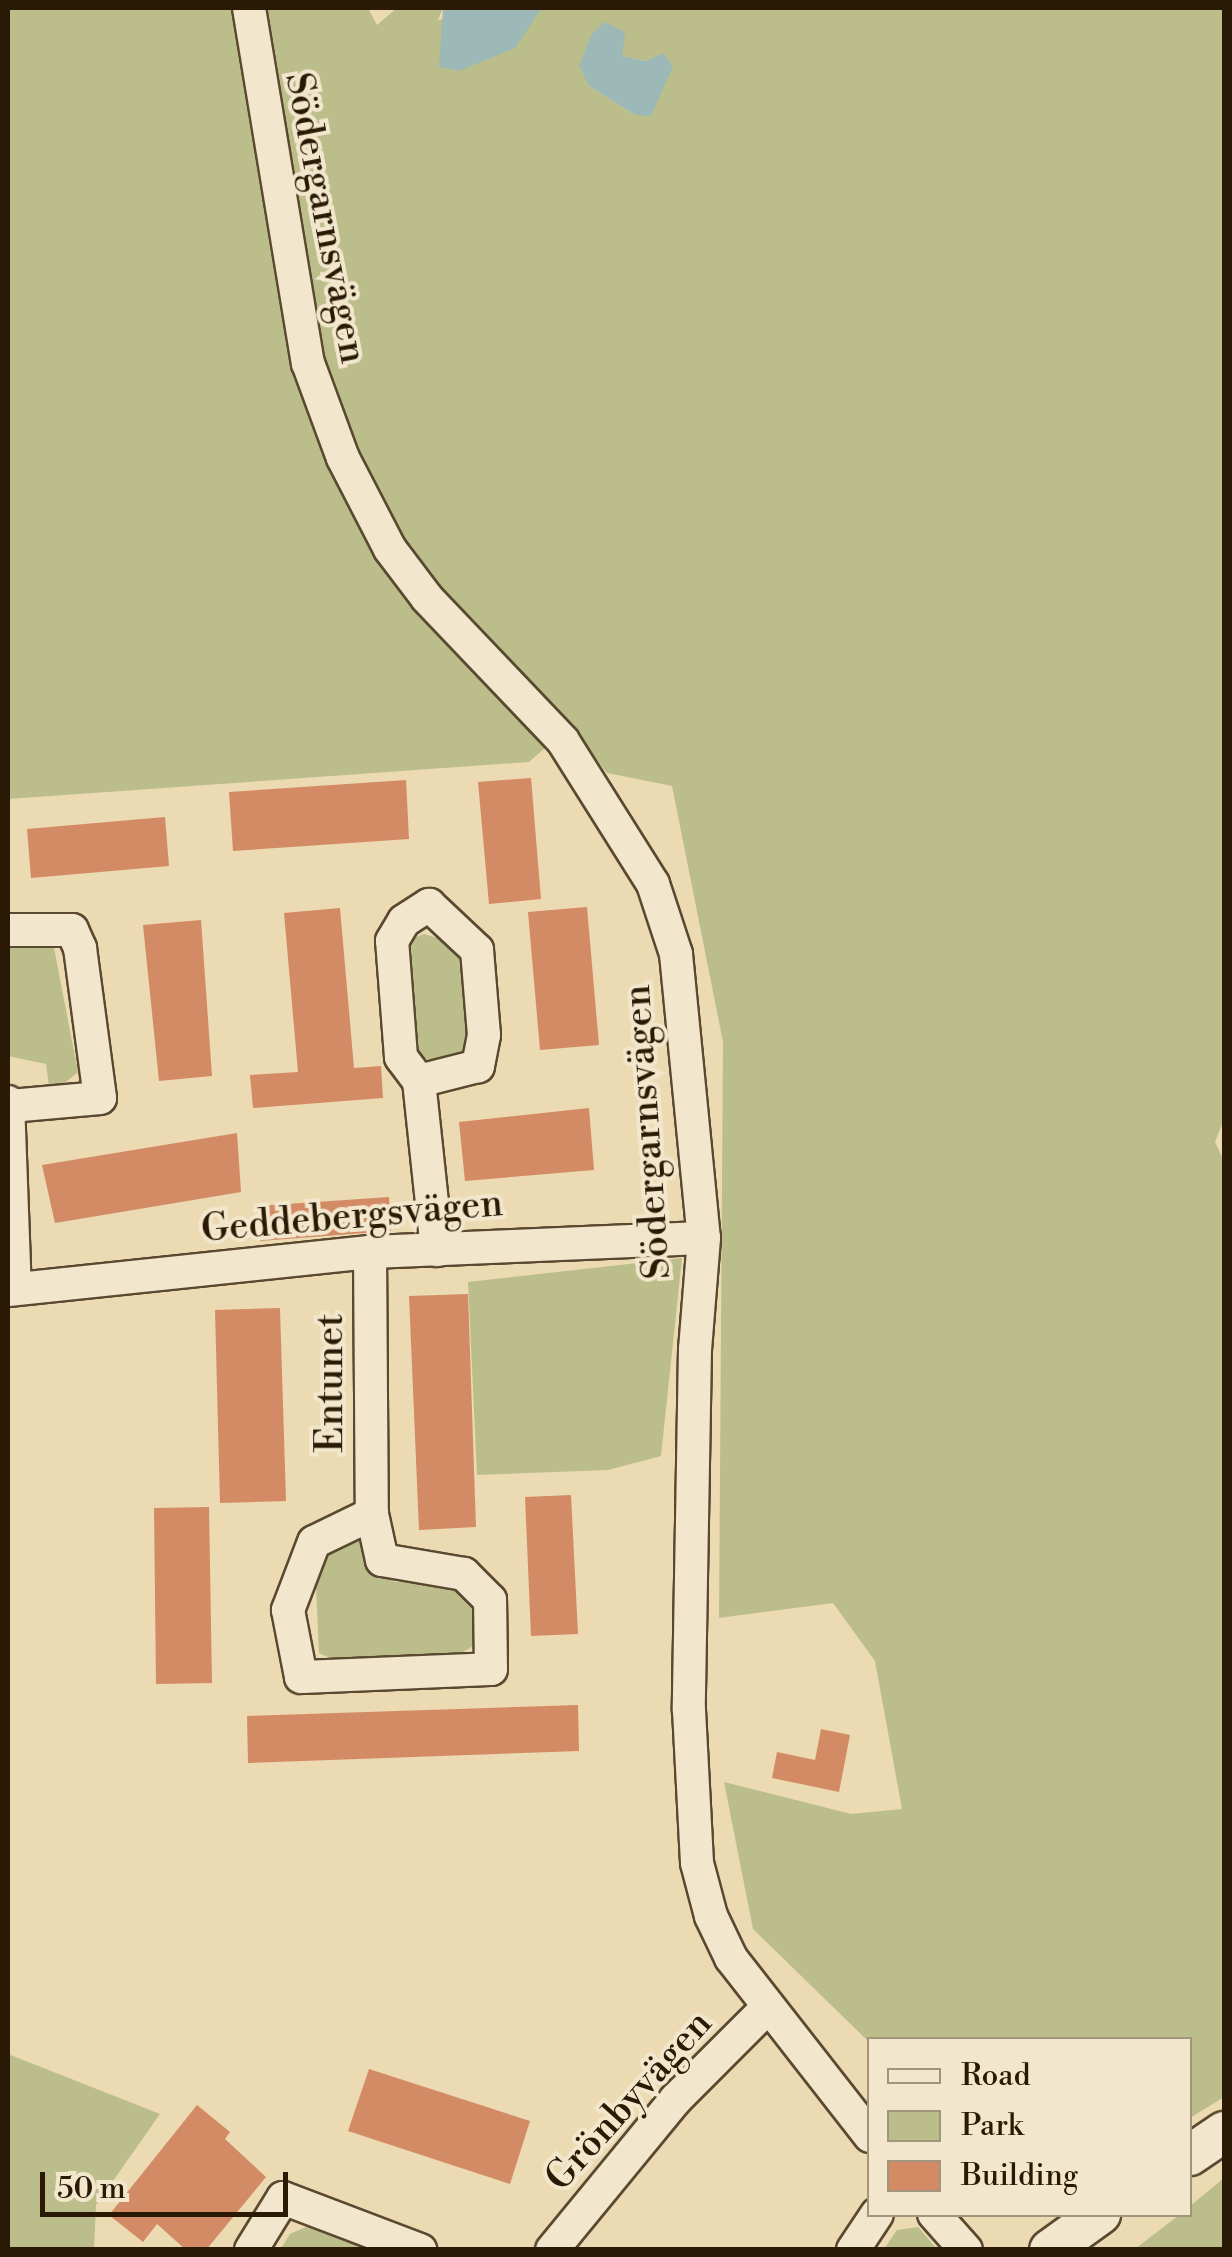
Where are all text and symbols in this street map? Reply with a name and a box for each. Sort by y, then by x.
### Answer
street label: Södergarnsvägen [274,69,376,367]
street label: Södergarnsvägen [615,983,681,1281]
street label: Geddebergsvägen [199,1181,505,1253]
street label: Entunet [308,1313,354,1453]
street label: Grönbyvägen [536,2002,722,2200]
legend [867,2037,1192,2217]
text: Road [961,2057,1031,2095]
text: Park [961,2107,1023,2145]
scale bar [45,2152,292,2214]
text: Building [961,2157,1078,2195]
text: 50 m [57,2170,126,2208]

